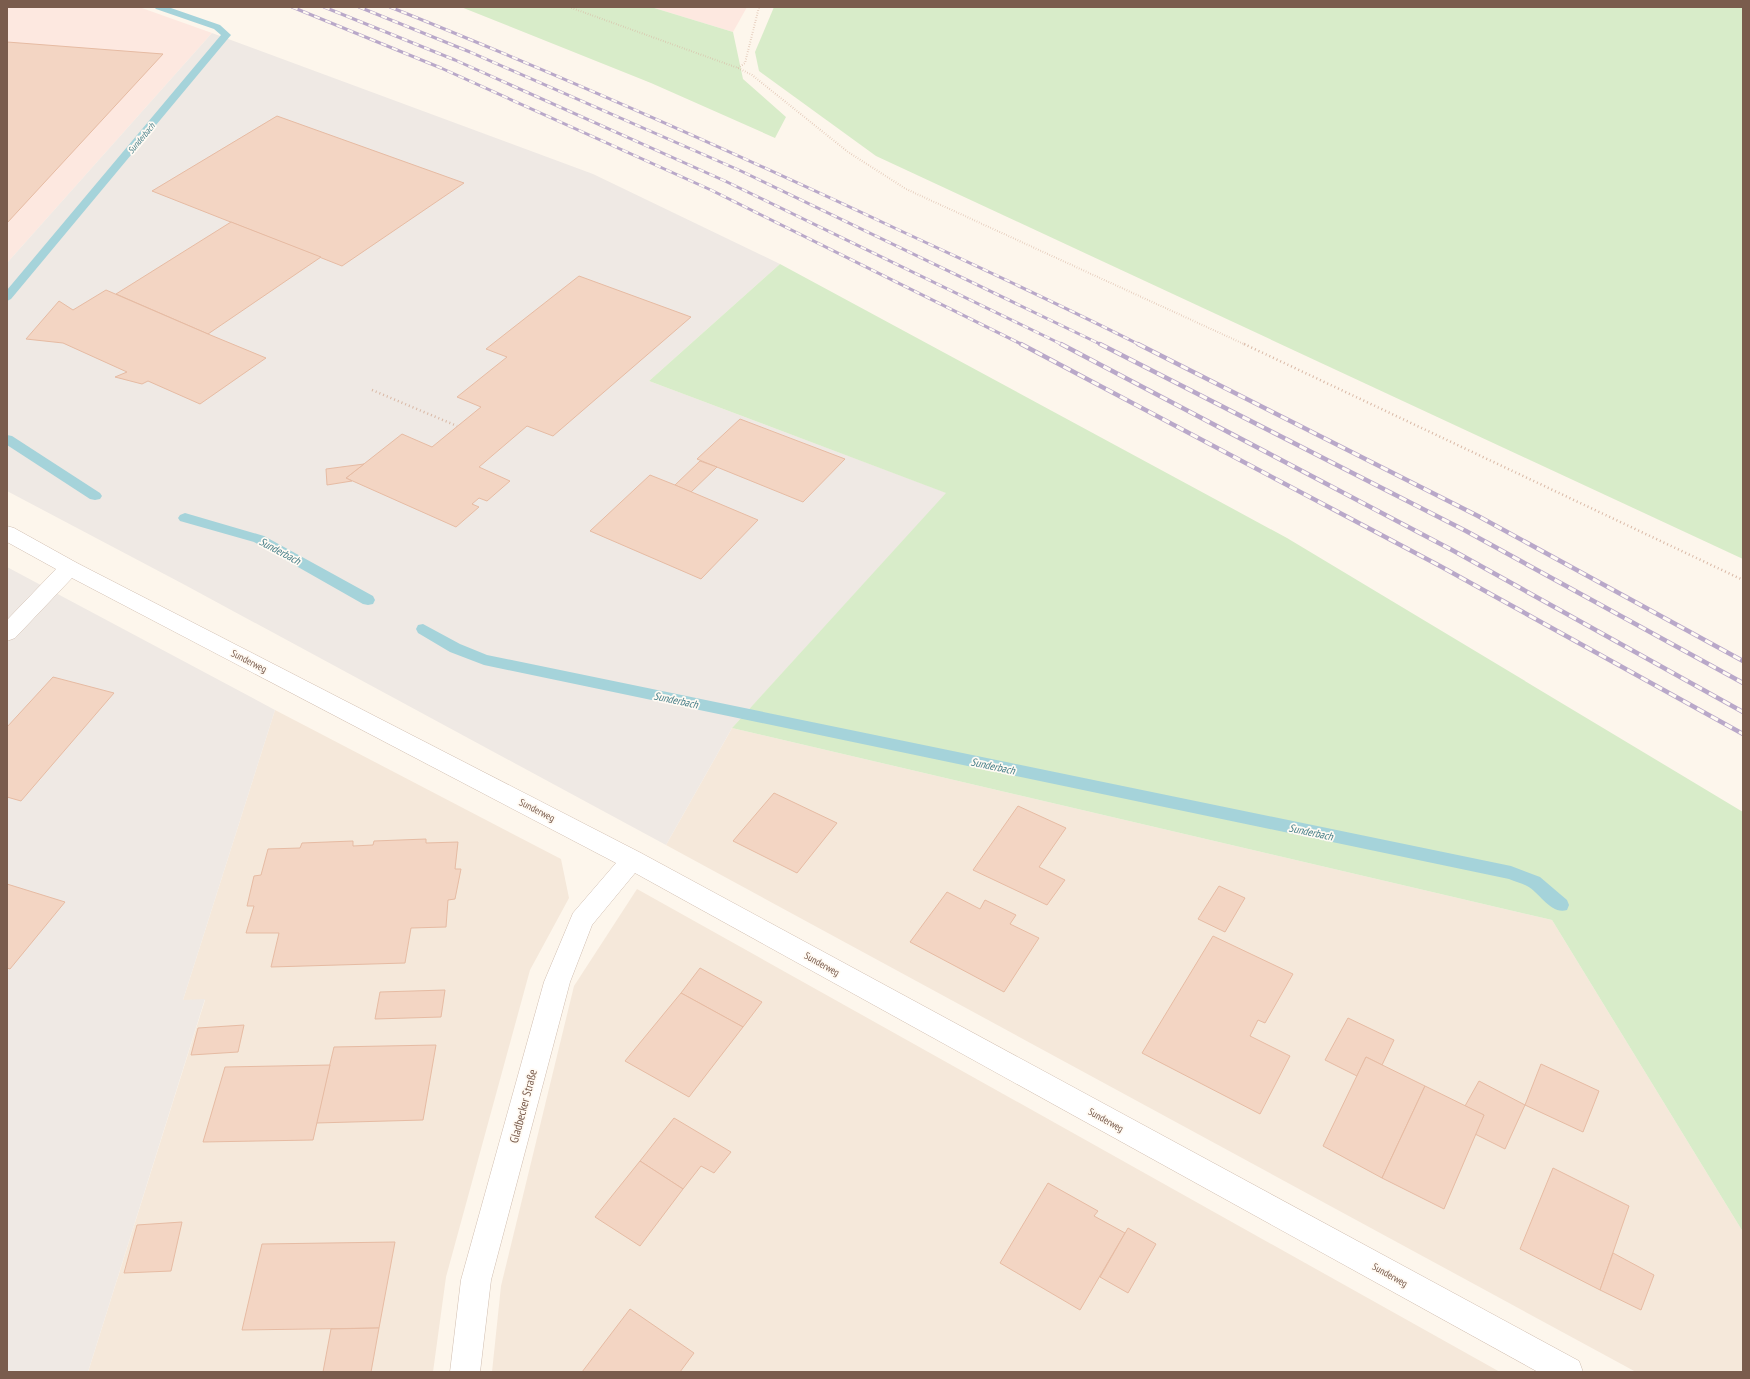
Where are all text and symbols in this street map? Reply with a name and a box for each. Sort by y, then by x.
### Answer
water label: Sunderbach [125,120,158,156]
water label: Sunderbach [257,534,304,568]
street label: Sunderweg [229,646,269,676]
water label: Sunderbach [653,689,700,712]
water label: Sunderbach [970,755,1017,778]
street label: Sunderweg [517,795,557,825]
water label: Sunderbach [1288,821,1335,844]
street label: Sunderweg [802,949,842,979]
street label: Gladbecker Straße [506,1067,540,1145]
street label: Sunderweg [1086,1105,1126,1135]
street label: Sunderweg [1370,1260,1410,1290]

